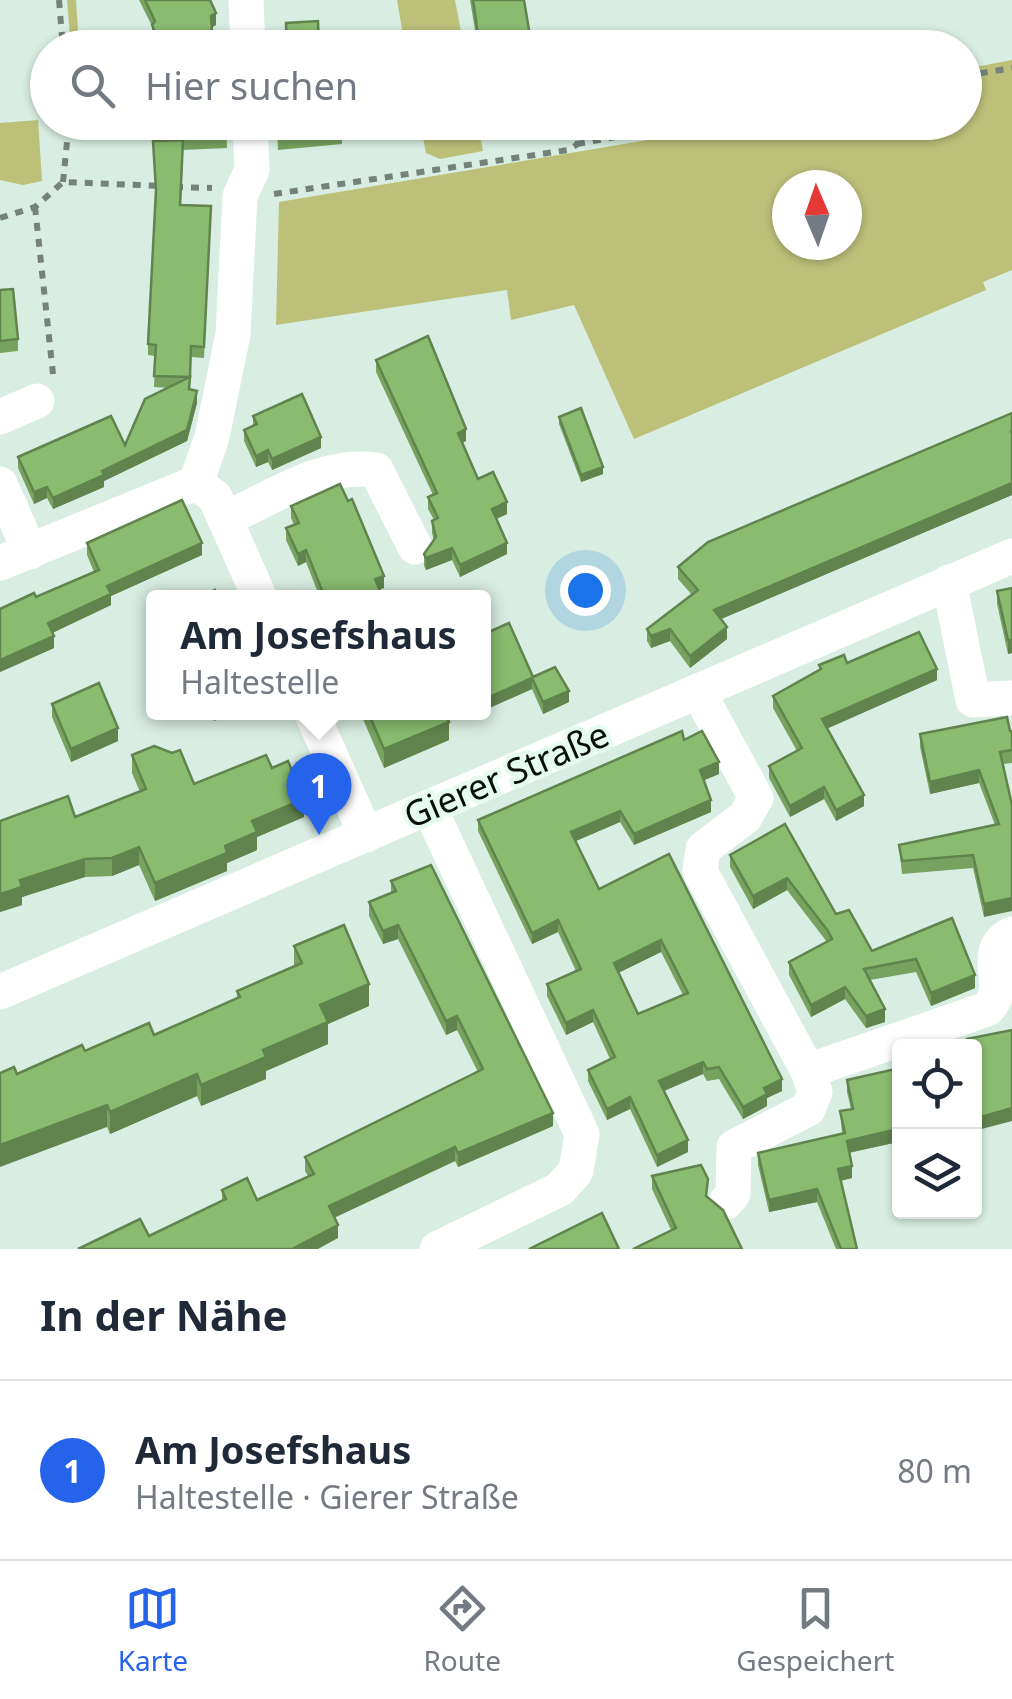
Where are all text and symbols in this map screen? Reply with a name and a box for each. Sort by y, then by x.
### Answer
search box [30,30,982,140]
icon: search [65,58,120,113]
text: Hier suchen [145,59,358,111]
north arrow [772,170,862,260]
your location [560,565,611,616]
popup [146,590,491,720]
text: Am Josefshaus [180,608,457,660]
text: Haltestelle [180,660,339,703]
street label: Gierer Straße [396,710,616,838]
pin: 1 [286,752,352,835]
map controls [892,1039,982,1219]
button: locate [892,1039,982,1129]
button: layers [892,1129,982,1219]
text: In der Nähe [40,1286,288,1343]
text: Am Josefshaus [135,1423,411,1475]
text: 1 [63,1449,82,1492]
text: 80 m [897,1449,972,1492]
text: Haltestelle · Gierer Straße [135,1475,519,1518]
tab: Karte [118,1581,188,1679]
tab: Route [423,1581,501,1679]
tab: Gespeichert [736,1581,894,1679]

